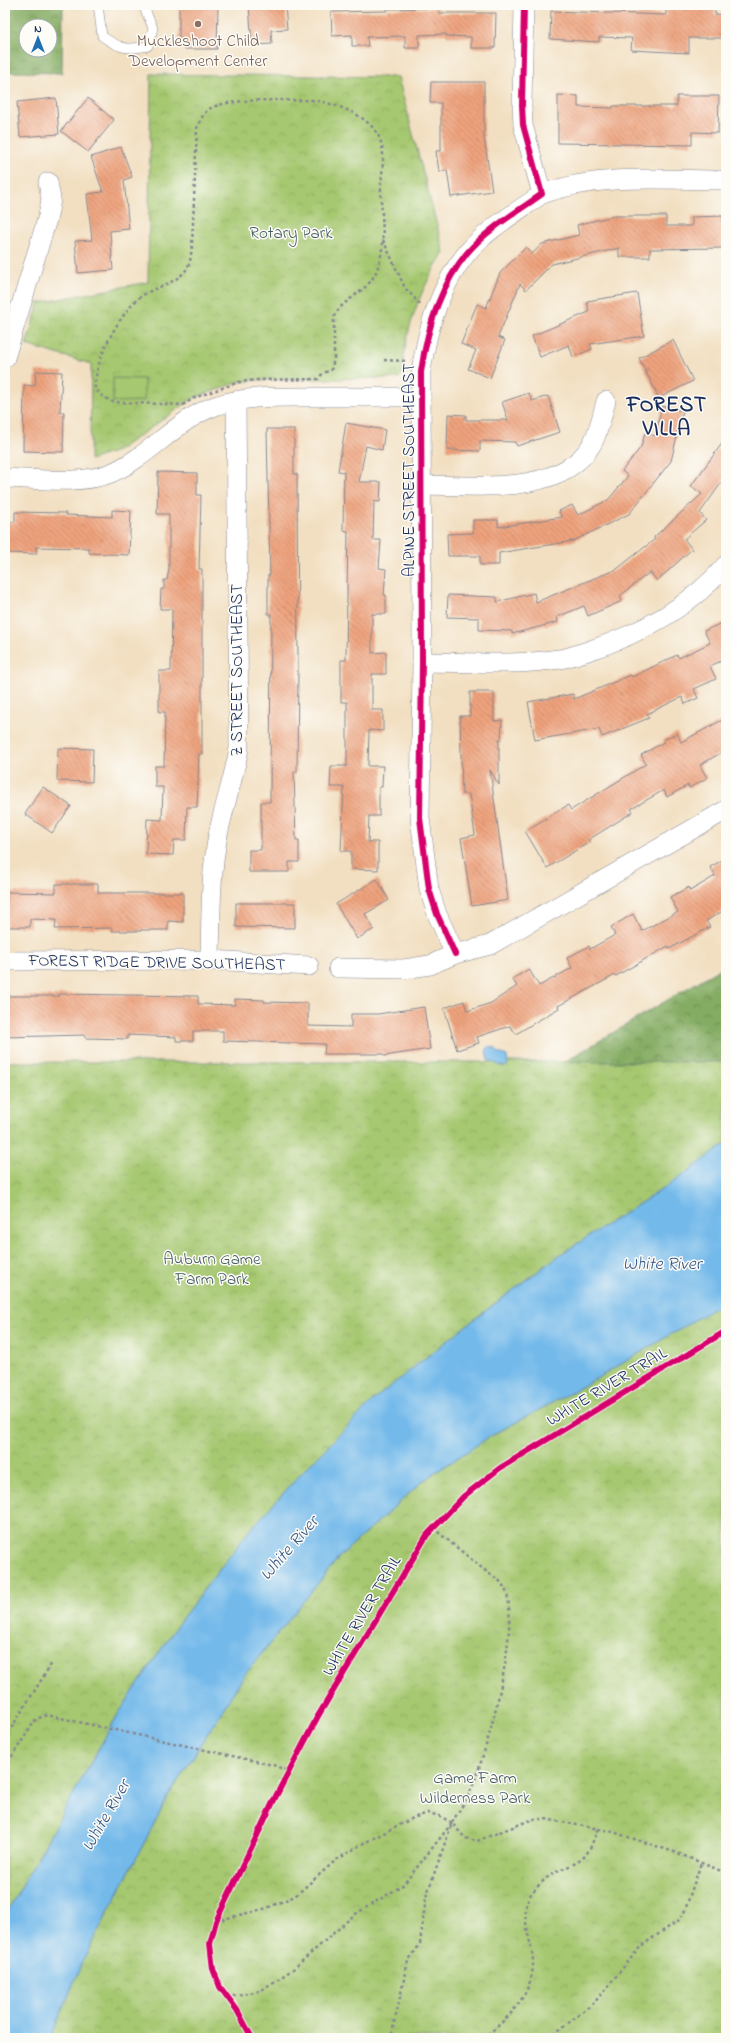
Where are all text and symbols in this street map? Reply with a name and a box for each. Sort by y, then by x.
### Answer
north arrow [18,18,58,58]
marker: Muckleshoot Child Development Center [193,19,203,29]
text: N [34,21,42,37]
place label: Muckleshoot Child Development Center [128,29,268,74]
park label: Rotary Park [250,221,333,247]
street label: ALPINE STREET SOUTHEAST [397,363,422,577]
district label: FOREST VILLA [626,391,707,445]
street label: Z STREET SOUTHEAST [225,584,250,756]
street label: FOREST RIDGE DRIVE SOUTHEAST [27,948,286,978]
park label: Auburn Game Farm Park [163,1247,261,1292]
water label: White River [623,1252,704,1278]
street label: WHITE RIVER TRAIL [542,1341,673,1433]
water label: White River [254,1509,327,1587]
street label: WHITE RIVER TRAIL [316,1550,408,1681]
park label: Game Farm Wilderness Park [420,1766,531,1811]
water label: White River [76,1773,139,1857]

